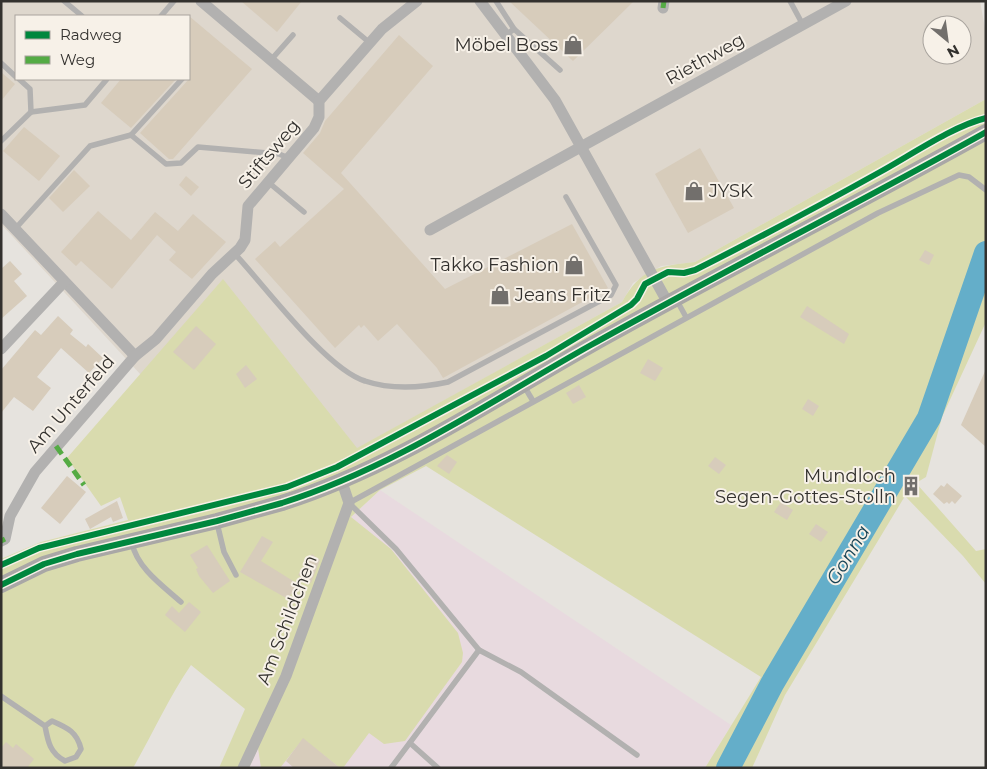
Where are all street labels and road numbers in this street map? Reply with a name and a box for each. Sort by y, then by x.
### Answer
street label: Riethweg [662,28,748,90]
street label: Stiftsweg [234,115,304,193]
street label: Am Unterfeld [23,351,119,457]
street label: Am Schildchen [252,552,322,688]

